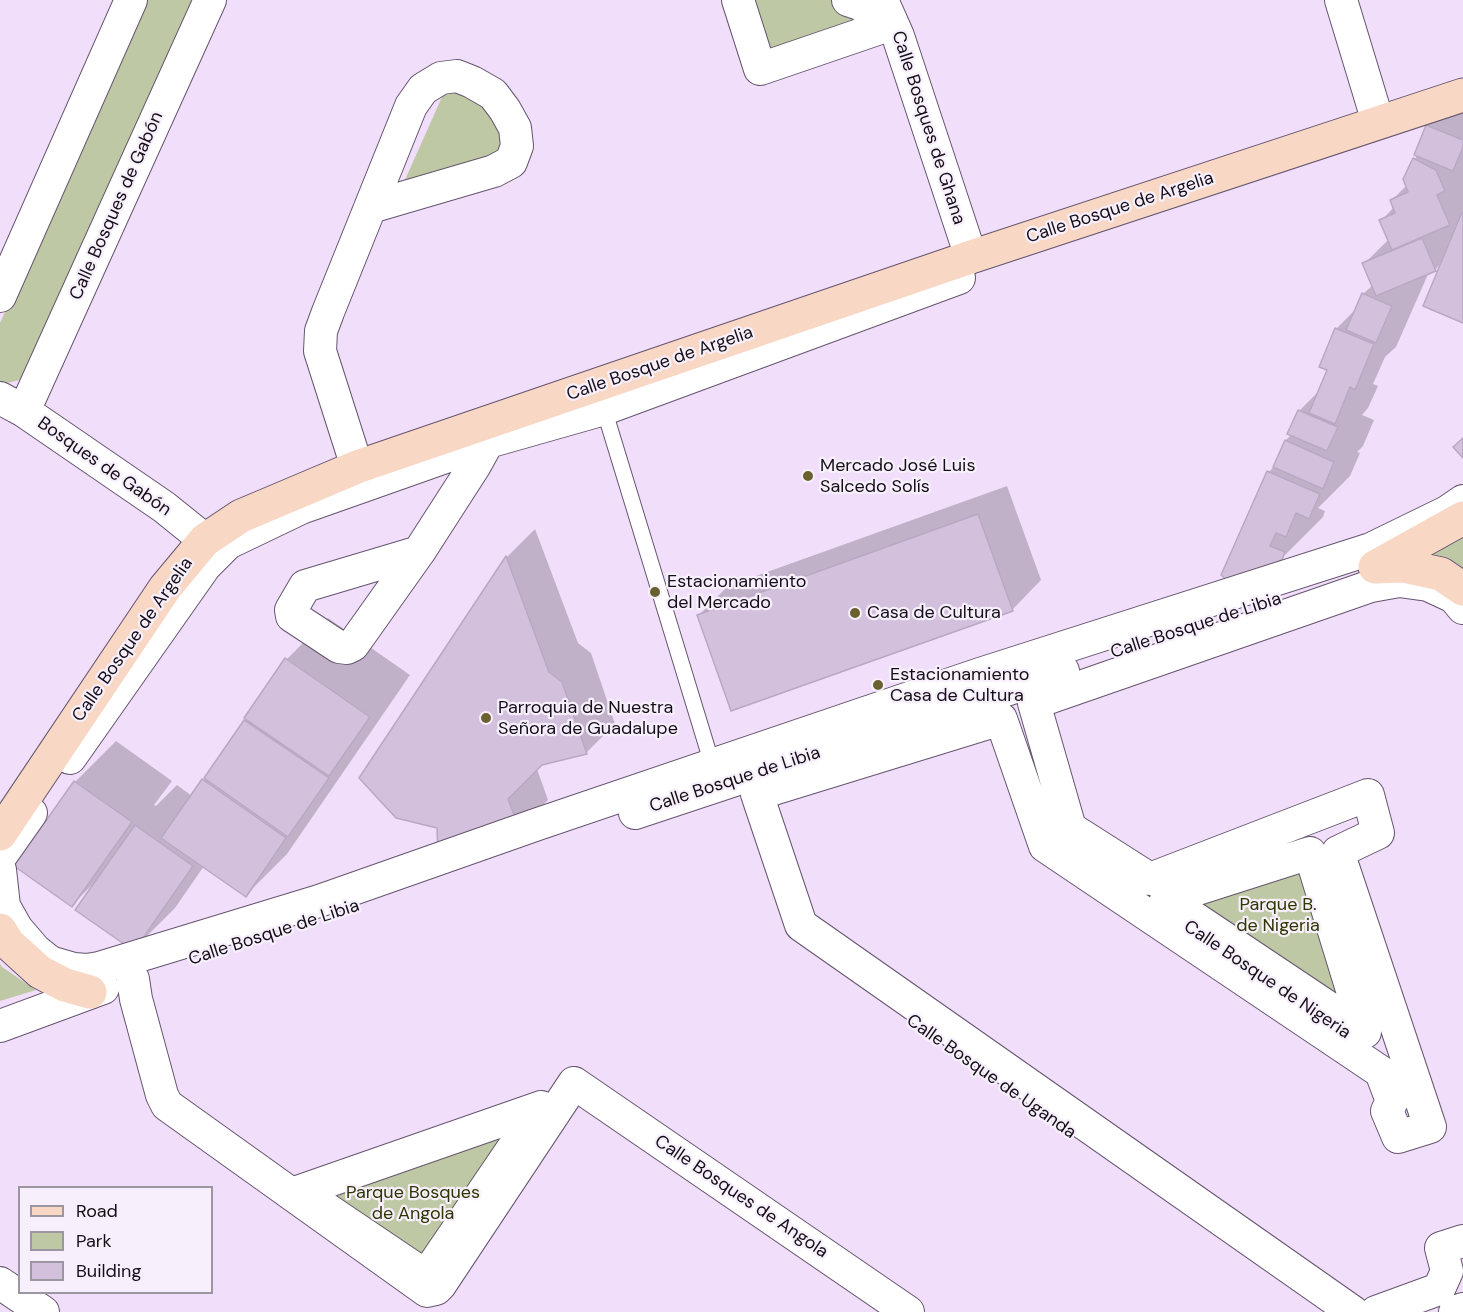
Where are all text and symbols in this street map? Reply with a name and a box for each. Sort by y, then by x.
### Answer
street label: Calle Bosques de Ghana [886,29,970,227]
street label: Calle Bosques de Gabón [66,108,168,304]
street label: Calle Bosque de Argelia [1024,168,1216,248]
street label: Calle Bosque de Argelia [564,322,756,406]
street label: Bosques de Gabón [33,413,175,521]
place label: Mercado José Luis Salcedo Solís [820,455,975,498]
marker: Mercado José Luis Salcedo Solís [801,469,815,483]
street label: Calle Bosque de Argelia [68,554,198,726]
place label: Estacionamiento del Mercado [667,571,806,614]
marker: Estacionamiento del Mercado [648,585,662,599]
street label: Calle Bosque de Libia [1108,588,1284,664]
place label: Casa de Cultura [867,602,1001,624]
marker: Casa de Cultura [848,606,862,620]
place label: Estacionamiento Casa de Cultura [890,664,1029,706]
marker: Estacionamiento Casa de Cultura [871,678,885,692]
place label: Parroquia de Nuestra Señora de Guadalupe [498,697,678,740]
marker: Parroquia de Nuestra Señora de Guadalupe [479,711,493,725]
street label: Calle Bosque de Libia [647,742,823,818]
park label: Parque B. de Nigeria [1236,894,1320,936]
street label: Calle Bosque de Libia [186,895,362,971]
street label: Calle Bosque de Nigeria [1179,916,1355,1044]
street label: Calle Bosque de Uganda [902,1010,1080,1144]
street label: Calle Bosques de Angola [650,1131,832,1263]
park label: Parque Bosques de Angola [346,1182,480,1224]
legend [18,1186,213,1294]
text: Road [76,1199,118,1223]
text: Park [76,1229,112,1253]
text: Building [76,1259,141,1283]

